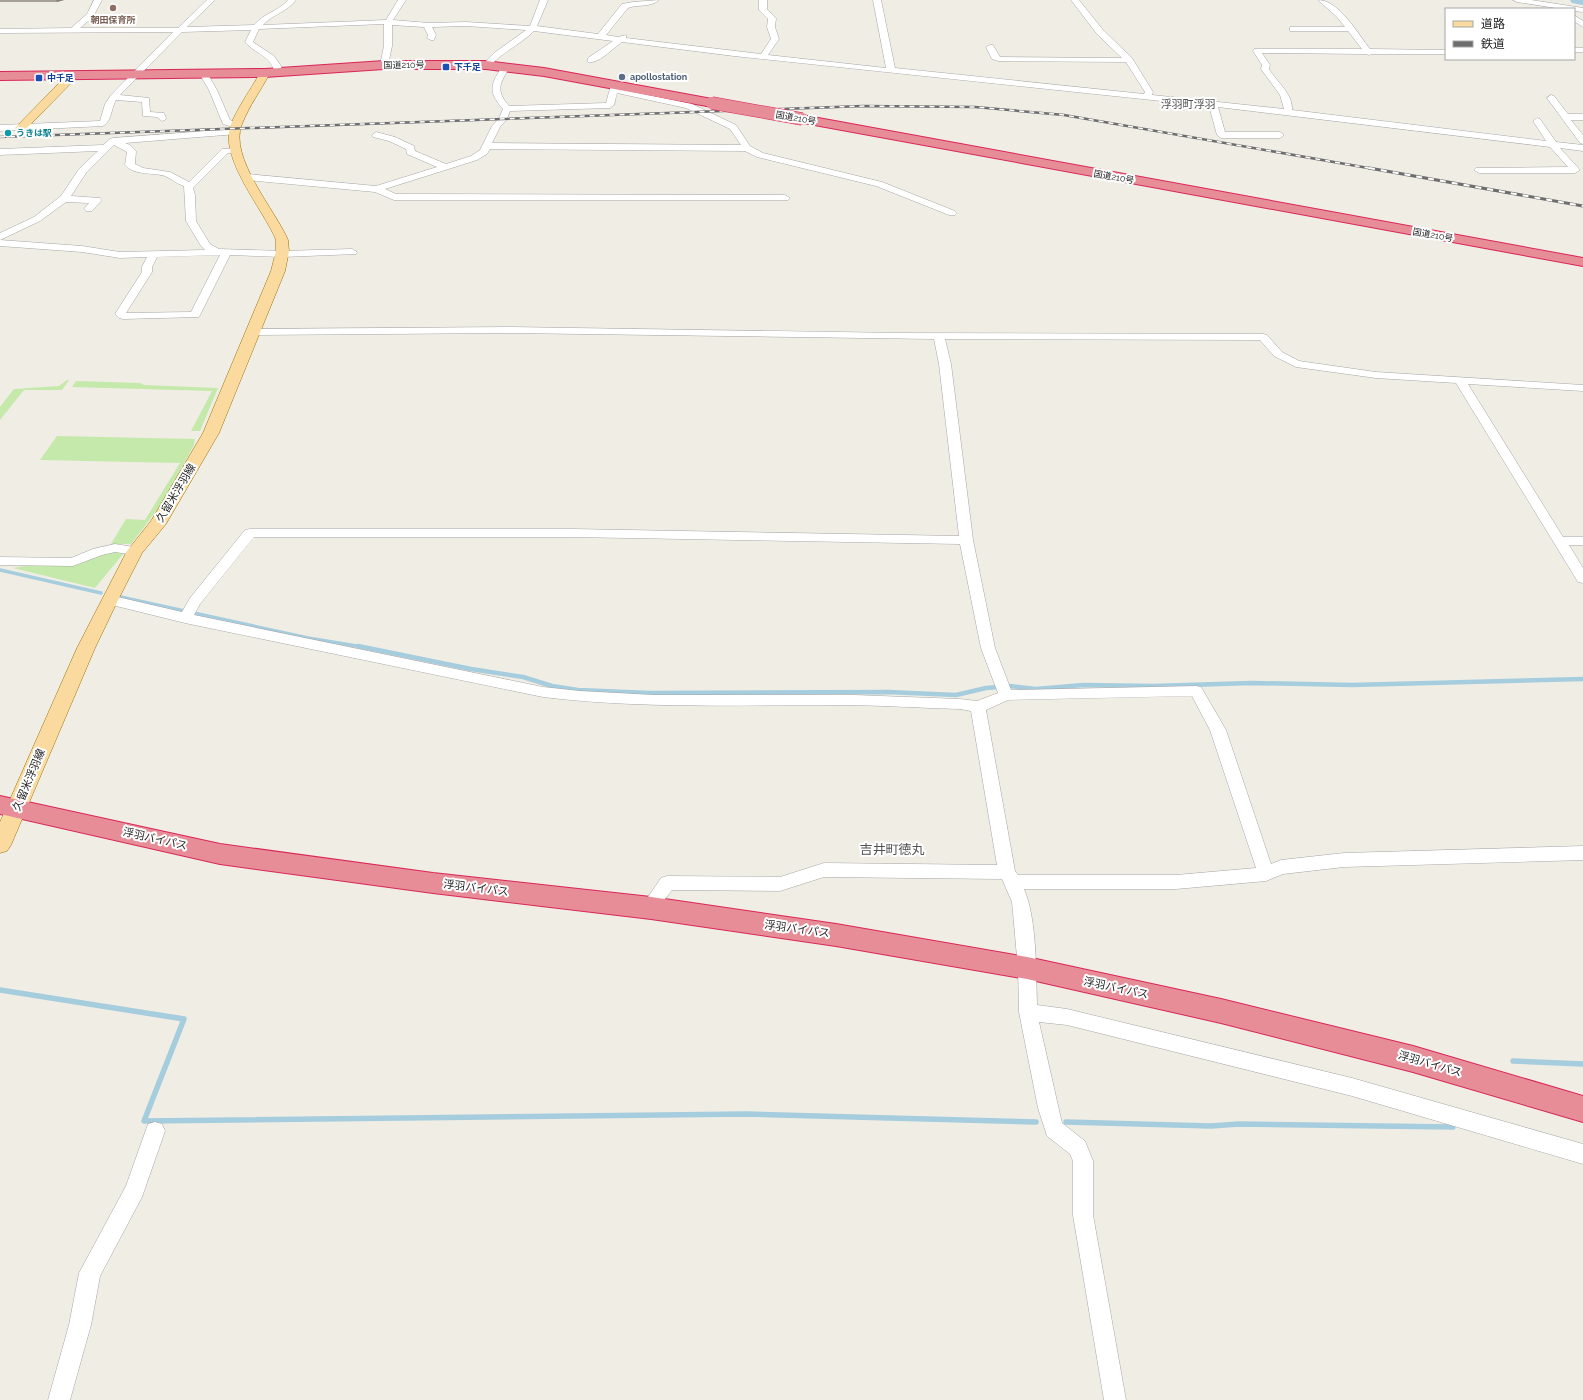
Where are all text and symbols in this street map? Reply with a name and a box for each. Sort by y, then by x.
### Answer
marker: 朝田保育所 [108,3,118,13]
legend [1445,8,1575,60]
place label: 朝田保育所 [90,15,136,25]
text: 道路 [1481,17,1505,31]
text: 鉄道 [1481,37,1505,51]
street label: 国道210号 [383,60,425,70]
marker: 下千足 [441,62,451,72]
place label: 下千足 [454,62,481,72]
marker: apollostation [617,72,627,82]
place label: apollostation [630,72,687,82]
marker: 中千足 [34,73,44,83]
place label: 中千足 [47,73,74,83]
district label: 浮羽町浮羽 [1161,98,1216,111]
street label: 国道210号 [775,110,817,126]
marker: うきは駅 [3,128,13,138]
place label: うきは駅 [16,128,52,138]
street label: 国道210号 [1093,169,1135,185]
street label: 国道210号 [1412,227,1454,243]
street label: 久留米浮羽線 [153,461,199,525]
street label: 久留米浮羽線 [10,747,48,813]
street label: 浮羽バイパス [121,825,189,853]
district label: 吉井町徳丸 [859,842,925,857]
street label: 浮羽バイパス [443,878,509,898]
street label: 浮羽バイパス [764,918,830,940]
street label: 浮羽バイパス [1082,975,1150,1001]
street label: 浮羽バイパス [1397,1049,1463,1079]

